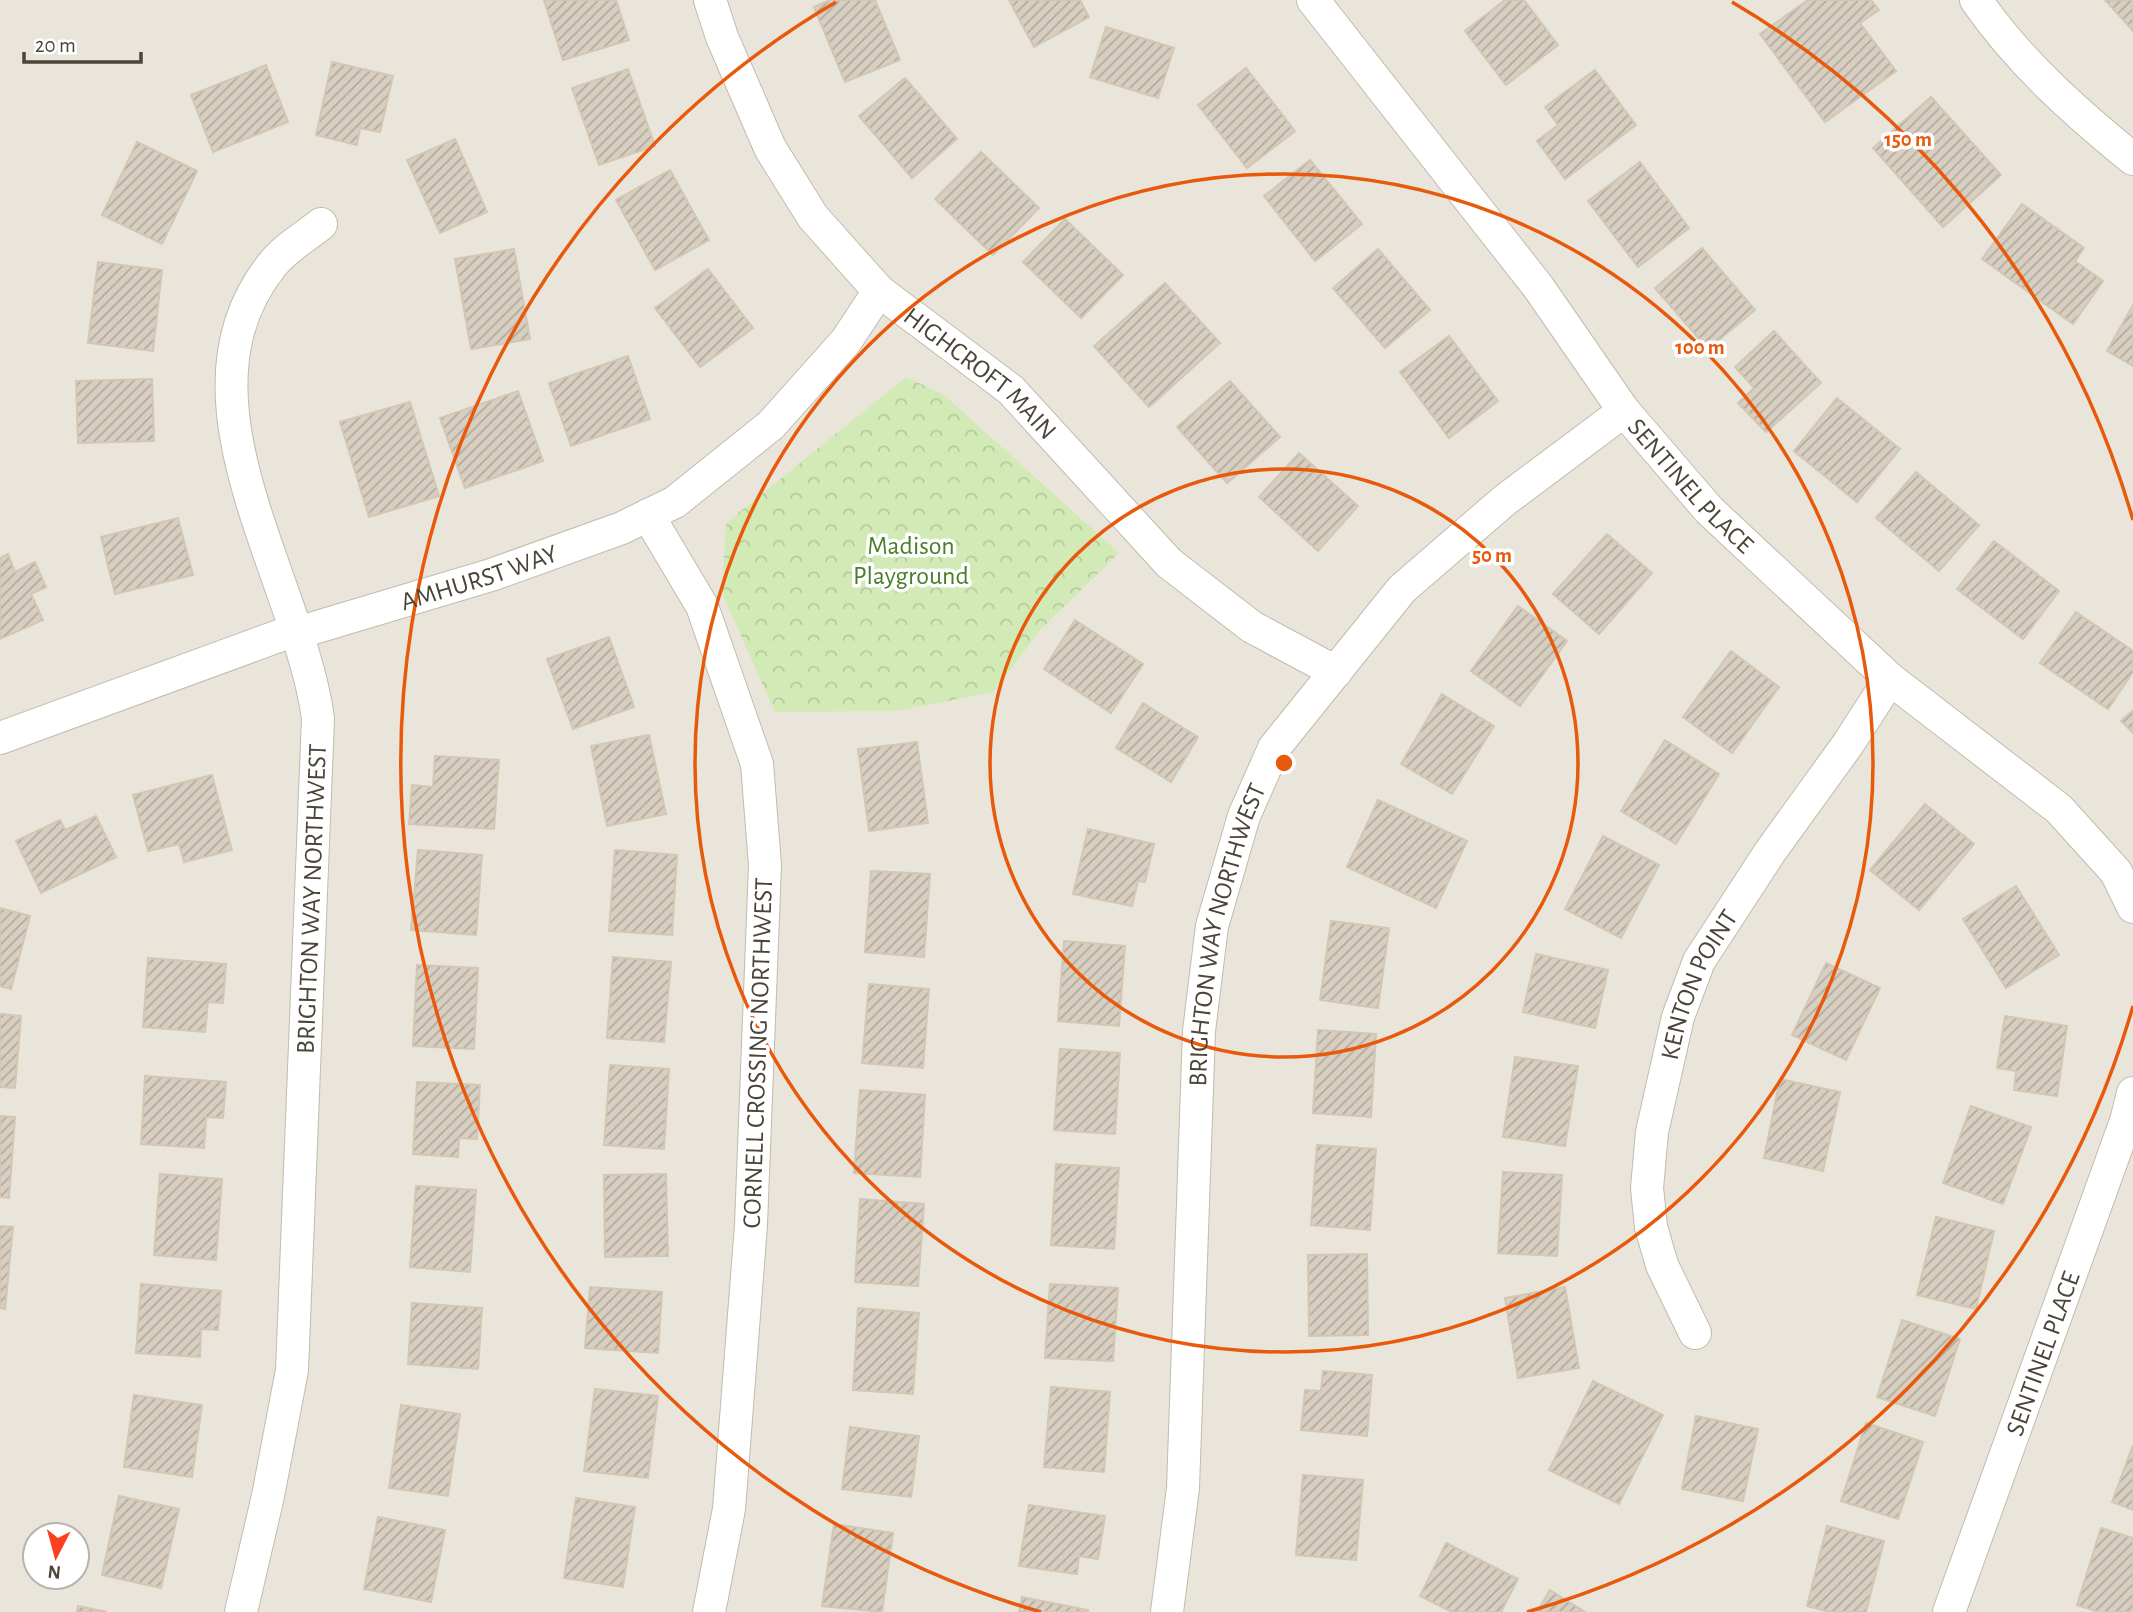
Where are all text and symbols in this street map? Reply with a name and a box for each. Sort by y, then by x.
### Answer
scale bar [24,21,142,65]
text: 20 m [35,35,76,56]
text: 150 m [1884,129,1932,150]
street label: HIGHCROFT MAIN [899,303,1061,445]
text: 100 m [1675,337,1725,358]
street label: SENTINEL PLACE [1623,414,1758,559]
park label: Madison Playground [853,533,969,589]
street label: AMHURST WAY [398,540,561,615]
text: 50 m [1472,545,1512,566]
street label: BRIGHTON WAY NORTHWEST [293,743,331,1054]
centre of rings [1272,751,1296,775]
street label: BRIGHTON WAY NORTHWEST [1185,779,1271,1087]
street label: CORNELL CROSSING NORTHWEST [739,877,777,1229]
street label: KENTON POINT [1657,905,1743,1062]
street label: SENTINEL PLACE [2002,1268,2085,1439]
north arrow [21,1521,91,1591]
text: N [47,1561,62,1582]

